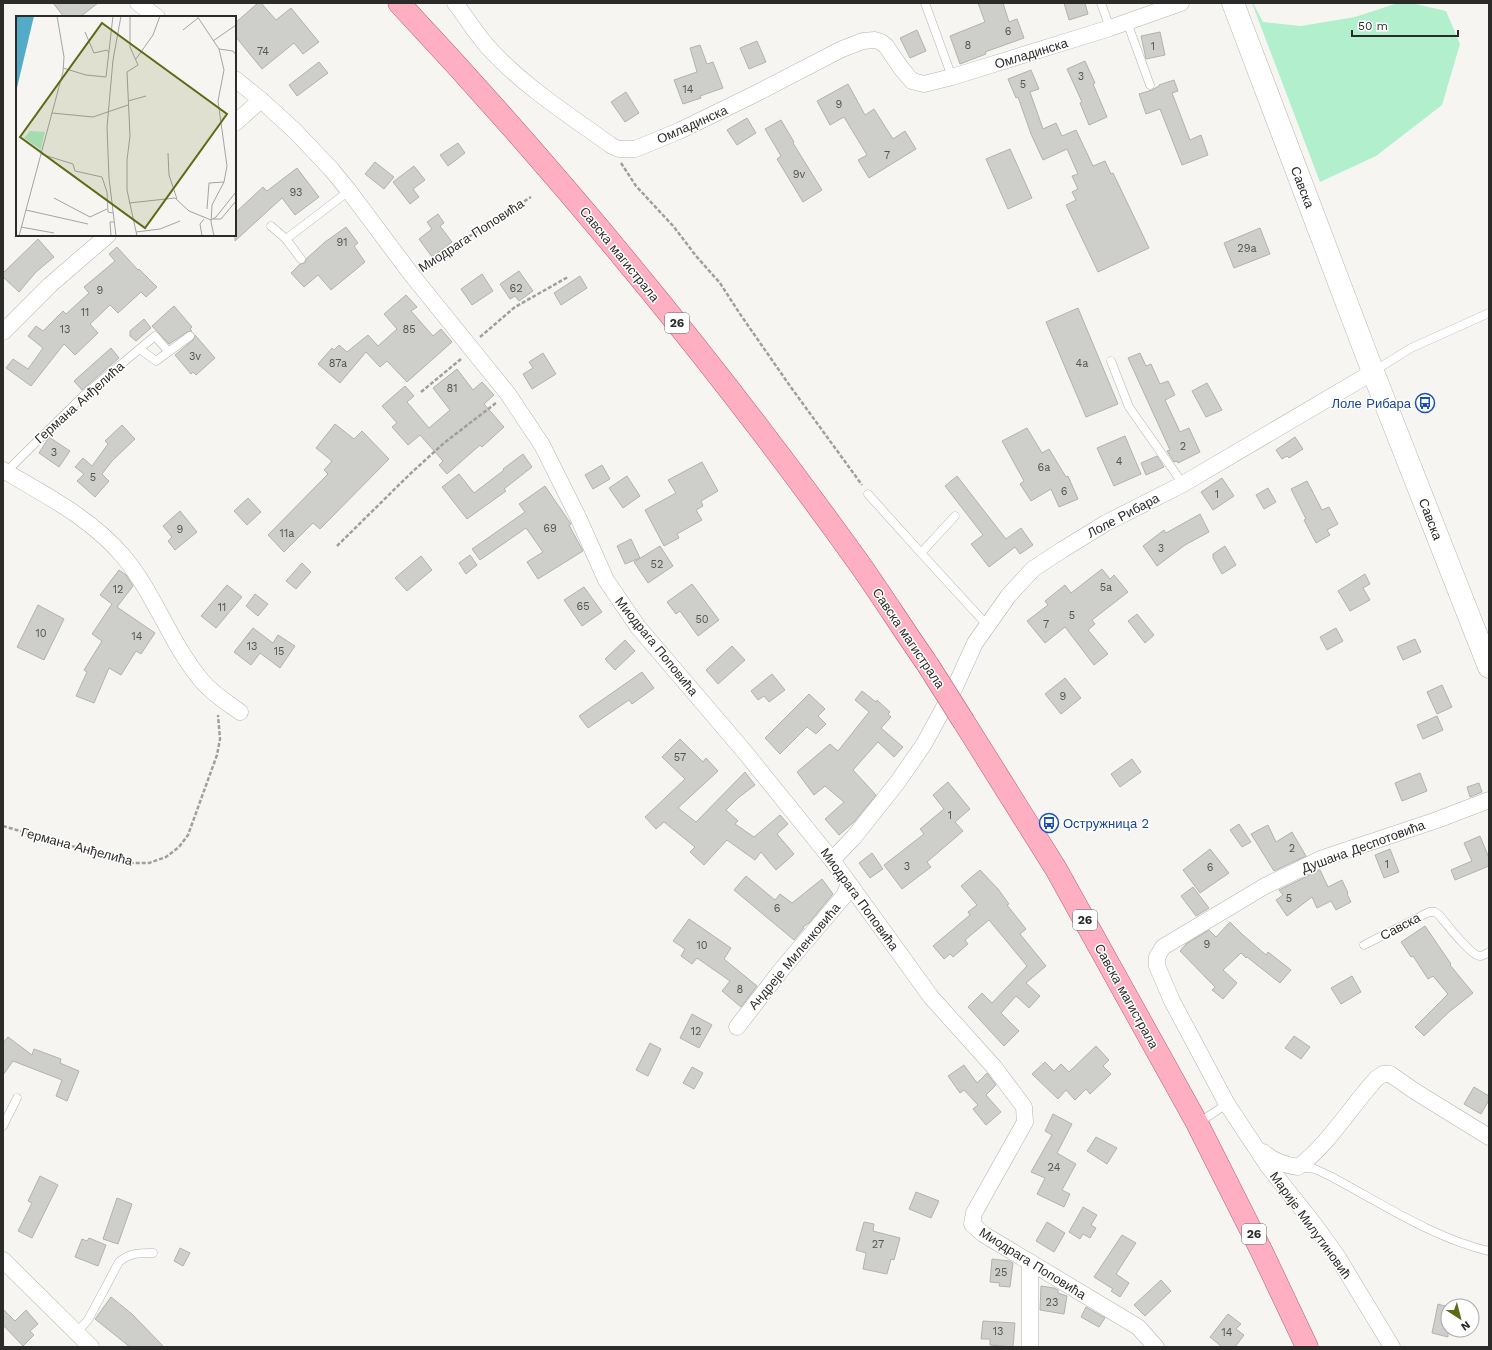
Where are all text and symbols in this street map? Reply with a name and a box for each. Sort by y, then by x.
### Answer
scale bar [1352,12,1458,38]
inset map [16,16,236,236]
text: 50 m [1358,19,1388,33]
house number: 6 [1005,25,1012,38]
street label: Омладинска [993,35,1070,72]
house number: 8 [965,39,972,52]
house number: 1 [1151,40,1155,53]
house number: 74 [257,45,269,58]
house number: 3 [1078,70,1084,83]
house number: 5 [1020,78,1026,91]
house number: 14 [682,83,694,96]
house number: 9 [836,98,843,111]
street label: Омладинска [655,102,730,147]
house number: 7 [884,149,890,162]
street label: Савска [1288,164,1318,211]
house number: 9v [793,168,806,181]
house number: 93 [290,186,302,199]
street label: Миодрага Поповића [416,195,527,275]
street label: Савска магистрала [577,204,663,305]
house number: 91 [336,236,348,249]
house number: 29a [1237,242,1257,255]
house number: 62 [509,282,523,295]
house number: 9 [97,284,104,297]
house number: 11 [81,306,89,319]
road number: 26 [665,313,689,333]
house number: 13 [60,323,70,336]
house number: 85 [402,323,416,336]
house number: 3v [189,350,201,363]
house number: 87a [329,357,347,370]
house number: 4a [1076,357,1088,370]
street label: Германа Анђелића [32,358,128,446]
house number: 81 [446,382,458,395]
bus stop icon: Лоле Рибара [1414,392,1436,414]
place label: Лоле Рибара [1332,396,1412,411]
house number: 2 [1180,440,1186,453]
house number: 3 [51,446,57,459]
house number: 4 [1116,455,1123,468]
house number: 6a [1038,461,1050,474]
house number: 5 [90,471,96,484]
house number: 6 [1061,485,1068,498]
house number: 1 [1215,488,1219,501]
street label: Лоле Рибара [1085,490,1163,541]
street label: Савска [1416,496,1446,543]
house number: 69 [543,522,557,535]
house number: 9 [177,523,184,536]
house number: 11a [280,527,294,540]
house number: 3 [1158,542,1164,555]
house number: 52 [651,558,663,571]
house number: 5a [1100,581,1112,594]
house number: 12 [113,583,123,596]
street label: Савска магистрала [869,585,948,692]
street label: Миодрага Поповића [612,594,702,699]
house number: 65 [576,600,590,613]
house number: 11 [218,601,226,614]
house number: 5 [1069,609,1075,622]
house number: 50 [695,613,709,626]
house number: 7 [1043,618,1049,631]
house number: 10 [35,627,47,640]
house number: 14 [131,630,143,643]
house number: 13 [247,640,257,653]
house number: 15 [274,645,284,658]
house number: 9 [1060,690,1067,703]
house number: 57 [674,751,686,764]
house number: 1 [948,809,952,822]
bus stop icon: Остружница 2 [1038,812,1060,834]
place label: Остружница 2 [1063,816,1149,831]
street label: Душана Деспотовића [1299,817,1428,876]
street label: Германа Анђелића [19,824,135,869]
house number: 2 [1289,842,1295,855]
street label: Миодрага Поповића [817,845,902,954]
house number: 1 [1385,858,1389,871]
house number: 3 [904,860,910,873]
house number: 6 [1207,861,1214,874]
house number: 5 [1286,892,1292,905]
street label: Андреје Миленковића [745,900,844,1013]
house number: 6 [774,902,781,915]
street label: Савска [1378,909,1424,943]
road number: 26 [1073,910,1097,930]
house number: 9 [1204,938,1211,951]
house number: 10 [696,939,708,952]
street label: Савска магистрала [1092,941,1162,1052]
house number: 8 [737,983,744,996]
house number: 12 [691,1025,701,1038]
house number: 24 [1048,1161,1061,1174]
street label: Марије Милутиновић [1267,1169,1354,1282]
road number: 26 [1242,1224,1266,1244]
street label: Миодрага Поповића [977,1225,1089,1303]
house number: 27 [872,1238,884,1251]
house number: 25 [995,1266,1007,1279]
house number: 23 [1046,1296,1058,1309]
north arrow [1440,1298,1480,1338]
text: N [1458,1318,1473,1333]
house number: 13 [993,1325,1003,1338]
house number: 14 [1221,1326,1233,1339]

